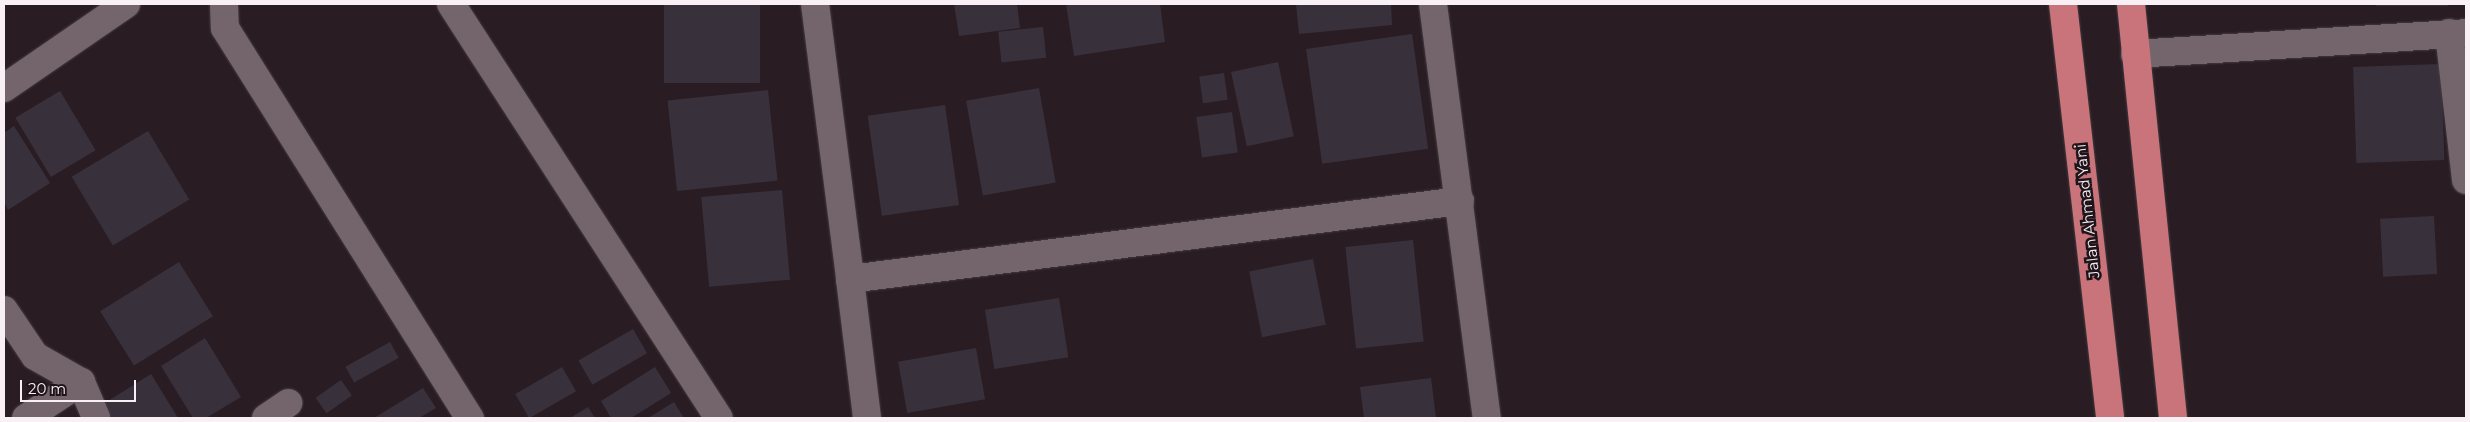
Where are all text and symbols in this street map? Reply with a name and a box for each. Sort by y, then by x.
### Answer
street label: Jalan Ahmad Yani [2071,143,2103,279]
scale bar [22,370,139,402]
text: 20 m [28,379,66,398]

